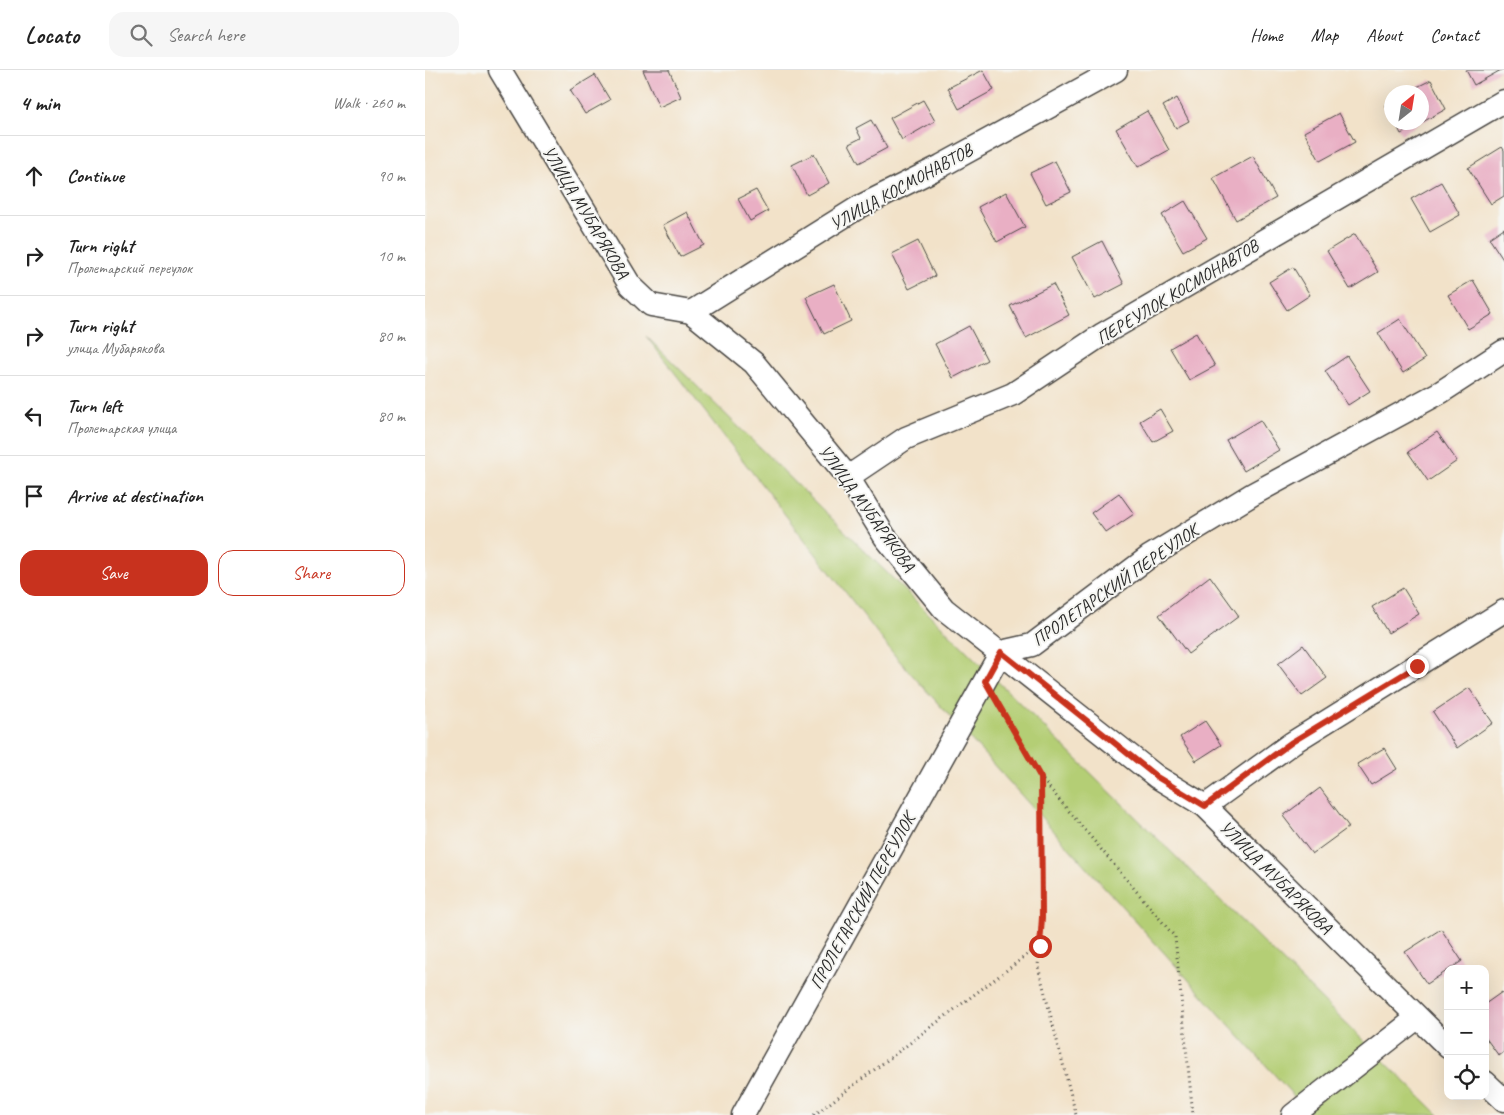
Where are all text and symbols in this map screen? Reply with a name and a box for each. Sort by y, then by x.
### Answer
search box [109,12,459,57]
text: Locato [25,20,79,50]
icon: search [127,21,155,49]
text: Search here [167,23,245,47]
text: Home [1250,24,1283,46]
text: Map [1311,24,1338,46]
text: About [1366,24,1402,46]
text: Contact [1430,24,1479,46]
north arrow [1384,85,1429,130]
text: 4 min [20,90,60,116]
text: Walk · 260 m [333,93,405,113]
street label: УЛИЦА КОСМОНАВТОВ [826,138,978,235]
street label: УЛИЦА МУБАРЯКОВА [538,142,635,283]
icon: ahead [20,162,48,190]
text: Continue [67,164,124,188]
text: 90 m [378,166,405,186]
text: Turn right [67,234,134,258]
street label: ПЕРЕУЛОК КОСМОНАВТОВ [1092,234,1264,349]
icon: right [20,242,48,270]
text: 10 m [378,246,405,266]
text: Пролетарский переулок [67,258,192,278]
text: Turn right [67,314,134,338]
icon: right [20,322,48,350]
text: 80 m [378,326,405,346]
text: улица Мубарякова [67,338,164,358]
text: Turn left [67,394,122,418]
icon: left [20,402,48,430]
text: 80 m [378,406,405,426]
text: Пролетарская улица [67,418,176,438]
street label: УЛИЦА МУБАРЯКОВА [814,441,921,576]
icon: arrive [20,482,48,510]
text: Arrive at destination [67,484,203,508]
street label: ПРОЛЕТАРСКИЙ ПЕРЕУЛОК [1028,517,1205,651]
button: Save [20,550,208,596]
button: Share [218,550,405,596]
route end [1406,655,1429,678]
street label: ПРОЛЕТАРСКИЙ ПЕРЕУЛОК [805,806,921,993]
street label: УЛИЦА МУБАРЯКОВА [1215,816,1338,939]
route start [1029,935,1052,958]
map controls [1444,965,1489,1100]
button: + [1444,965,1489,1010]
button: − [1444,1010,1489,1055]
button: locate [1444,1055,1489,1100]

